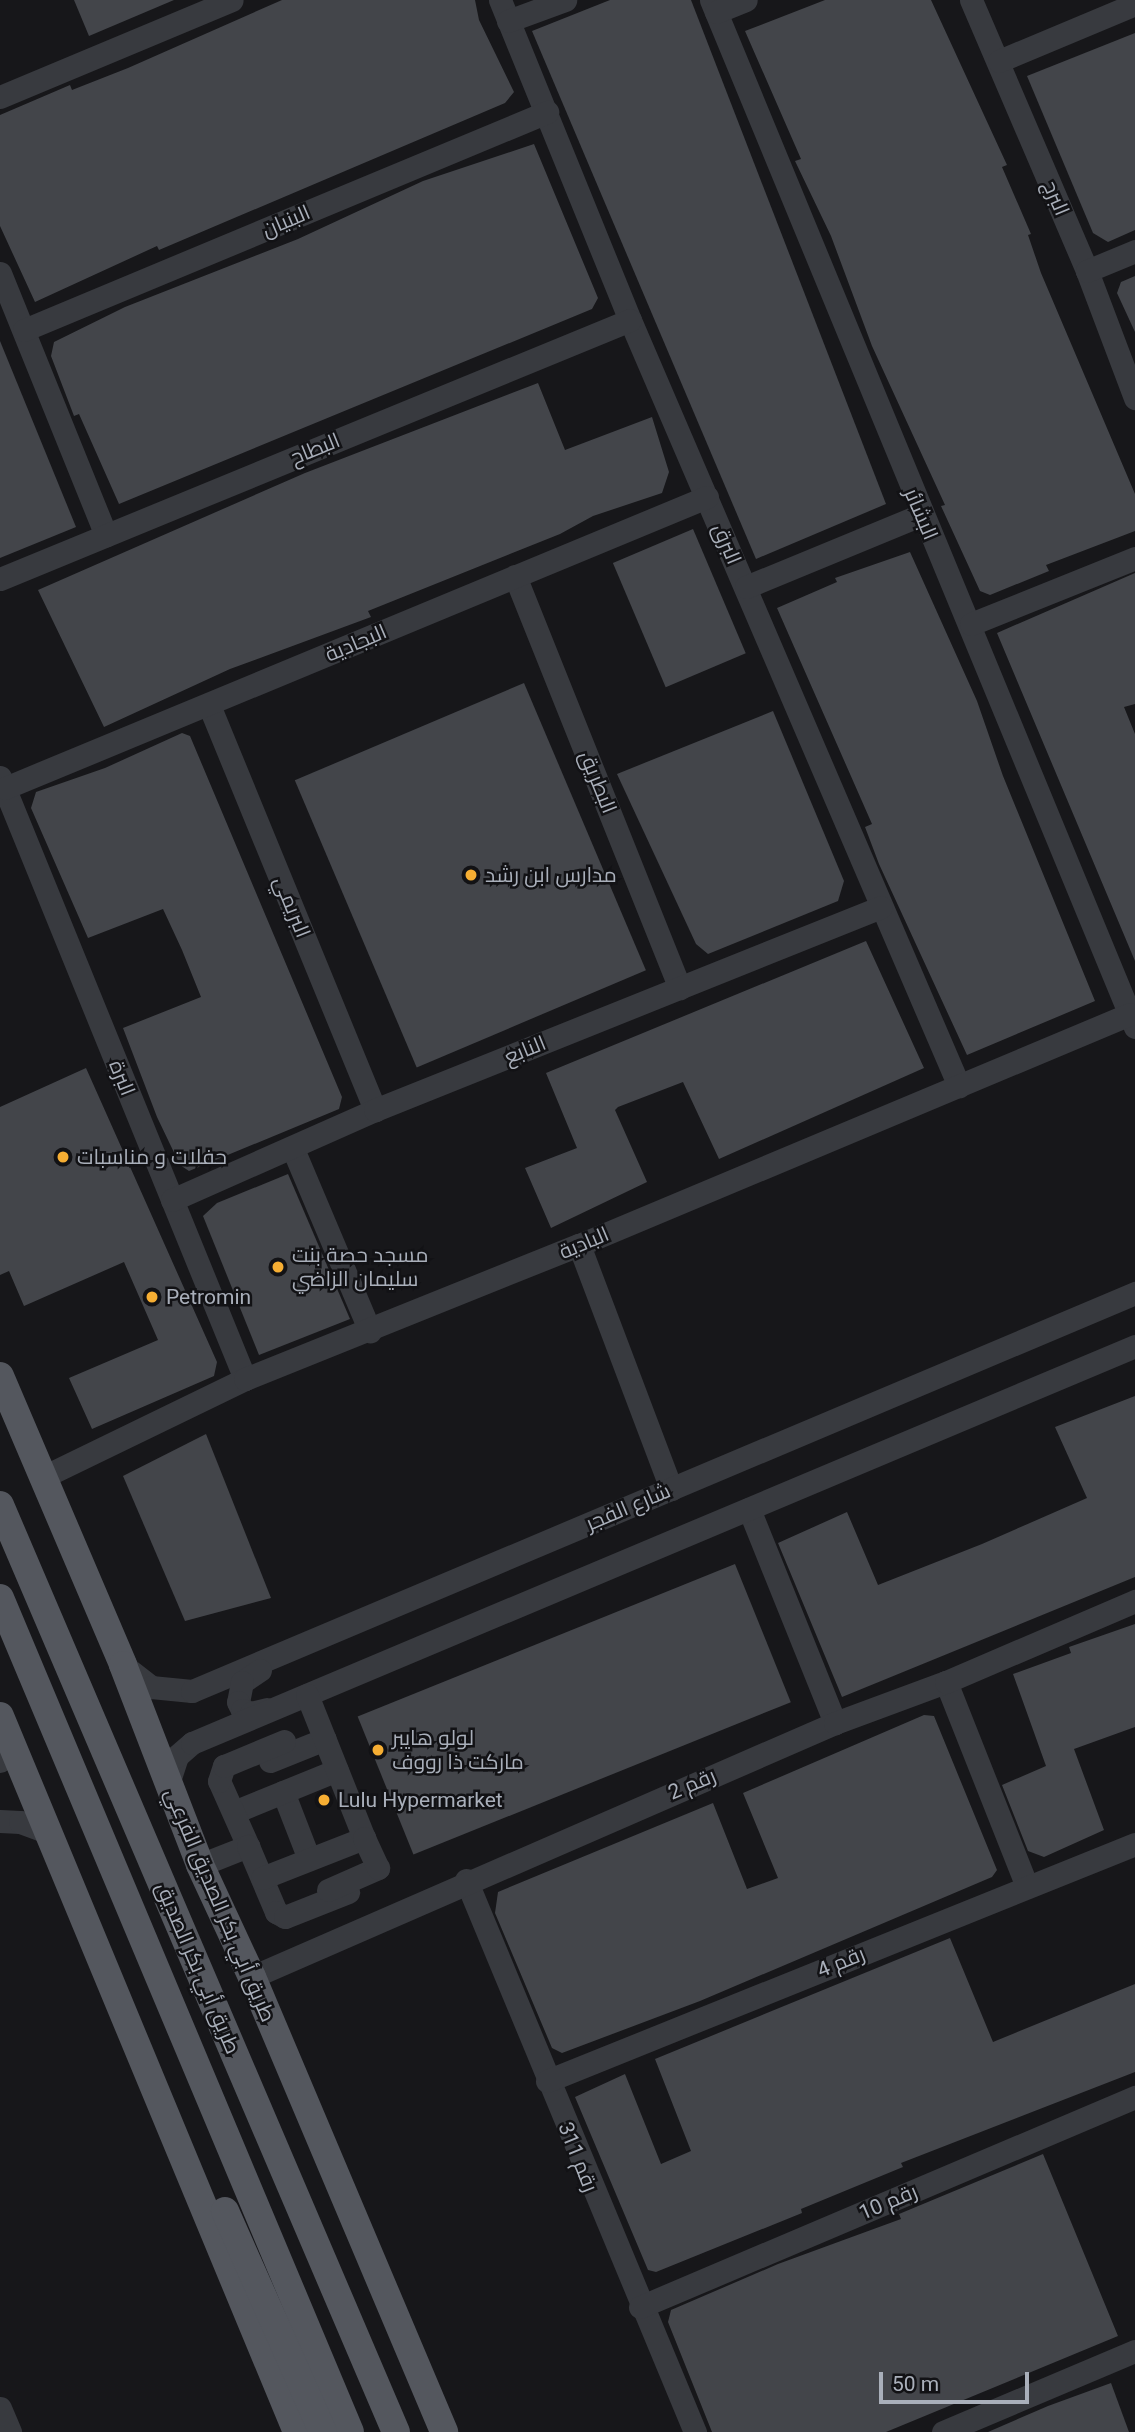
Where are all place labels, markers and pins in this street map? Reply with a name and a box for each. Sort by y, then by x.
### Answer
place label: مدارس ابن رشد [485,862,617,888]
marker: مدارس ابن رشد [463,867,479,883]
place label: حفلات و مناسبات [77,1144,227,1170]
marker: حفلات و مناسبات [55,1149,71,1165]
place label: مسجد حصة بنت سليمان الزاضي [292,1242,429,1292]
marker: مسجد حصة بنت سليمان الزاضي [270,1259,286,1275]
place label: Petromin [166,1284,251,1310]
marker: Petromin [144,1289,160,1305]
place label: لولو هايبر ماركت ذا رووف [392,1725,524,1775]
marker: لولو هايبر ماركت ذا رووف [370,1742,386,1758]
place label: Lulu Hypermarket [338,1787,503,1813]
marker: Lulu Hypermarket [316,1792,332,1808]

